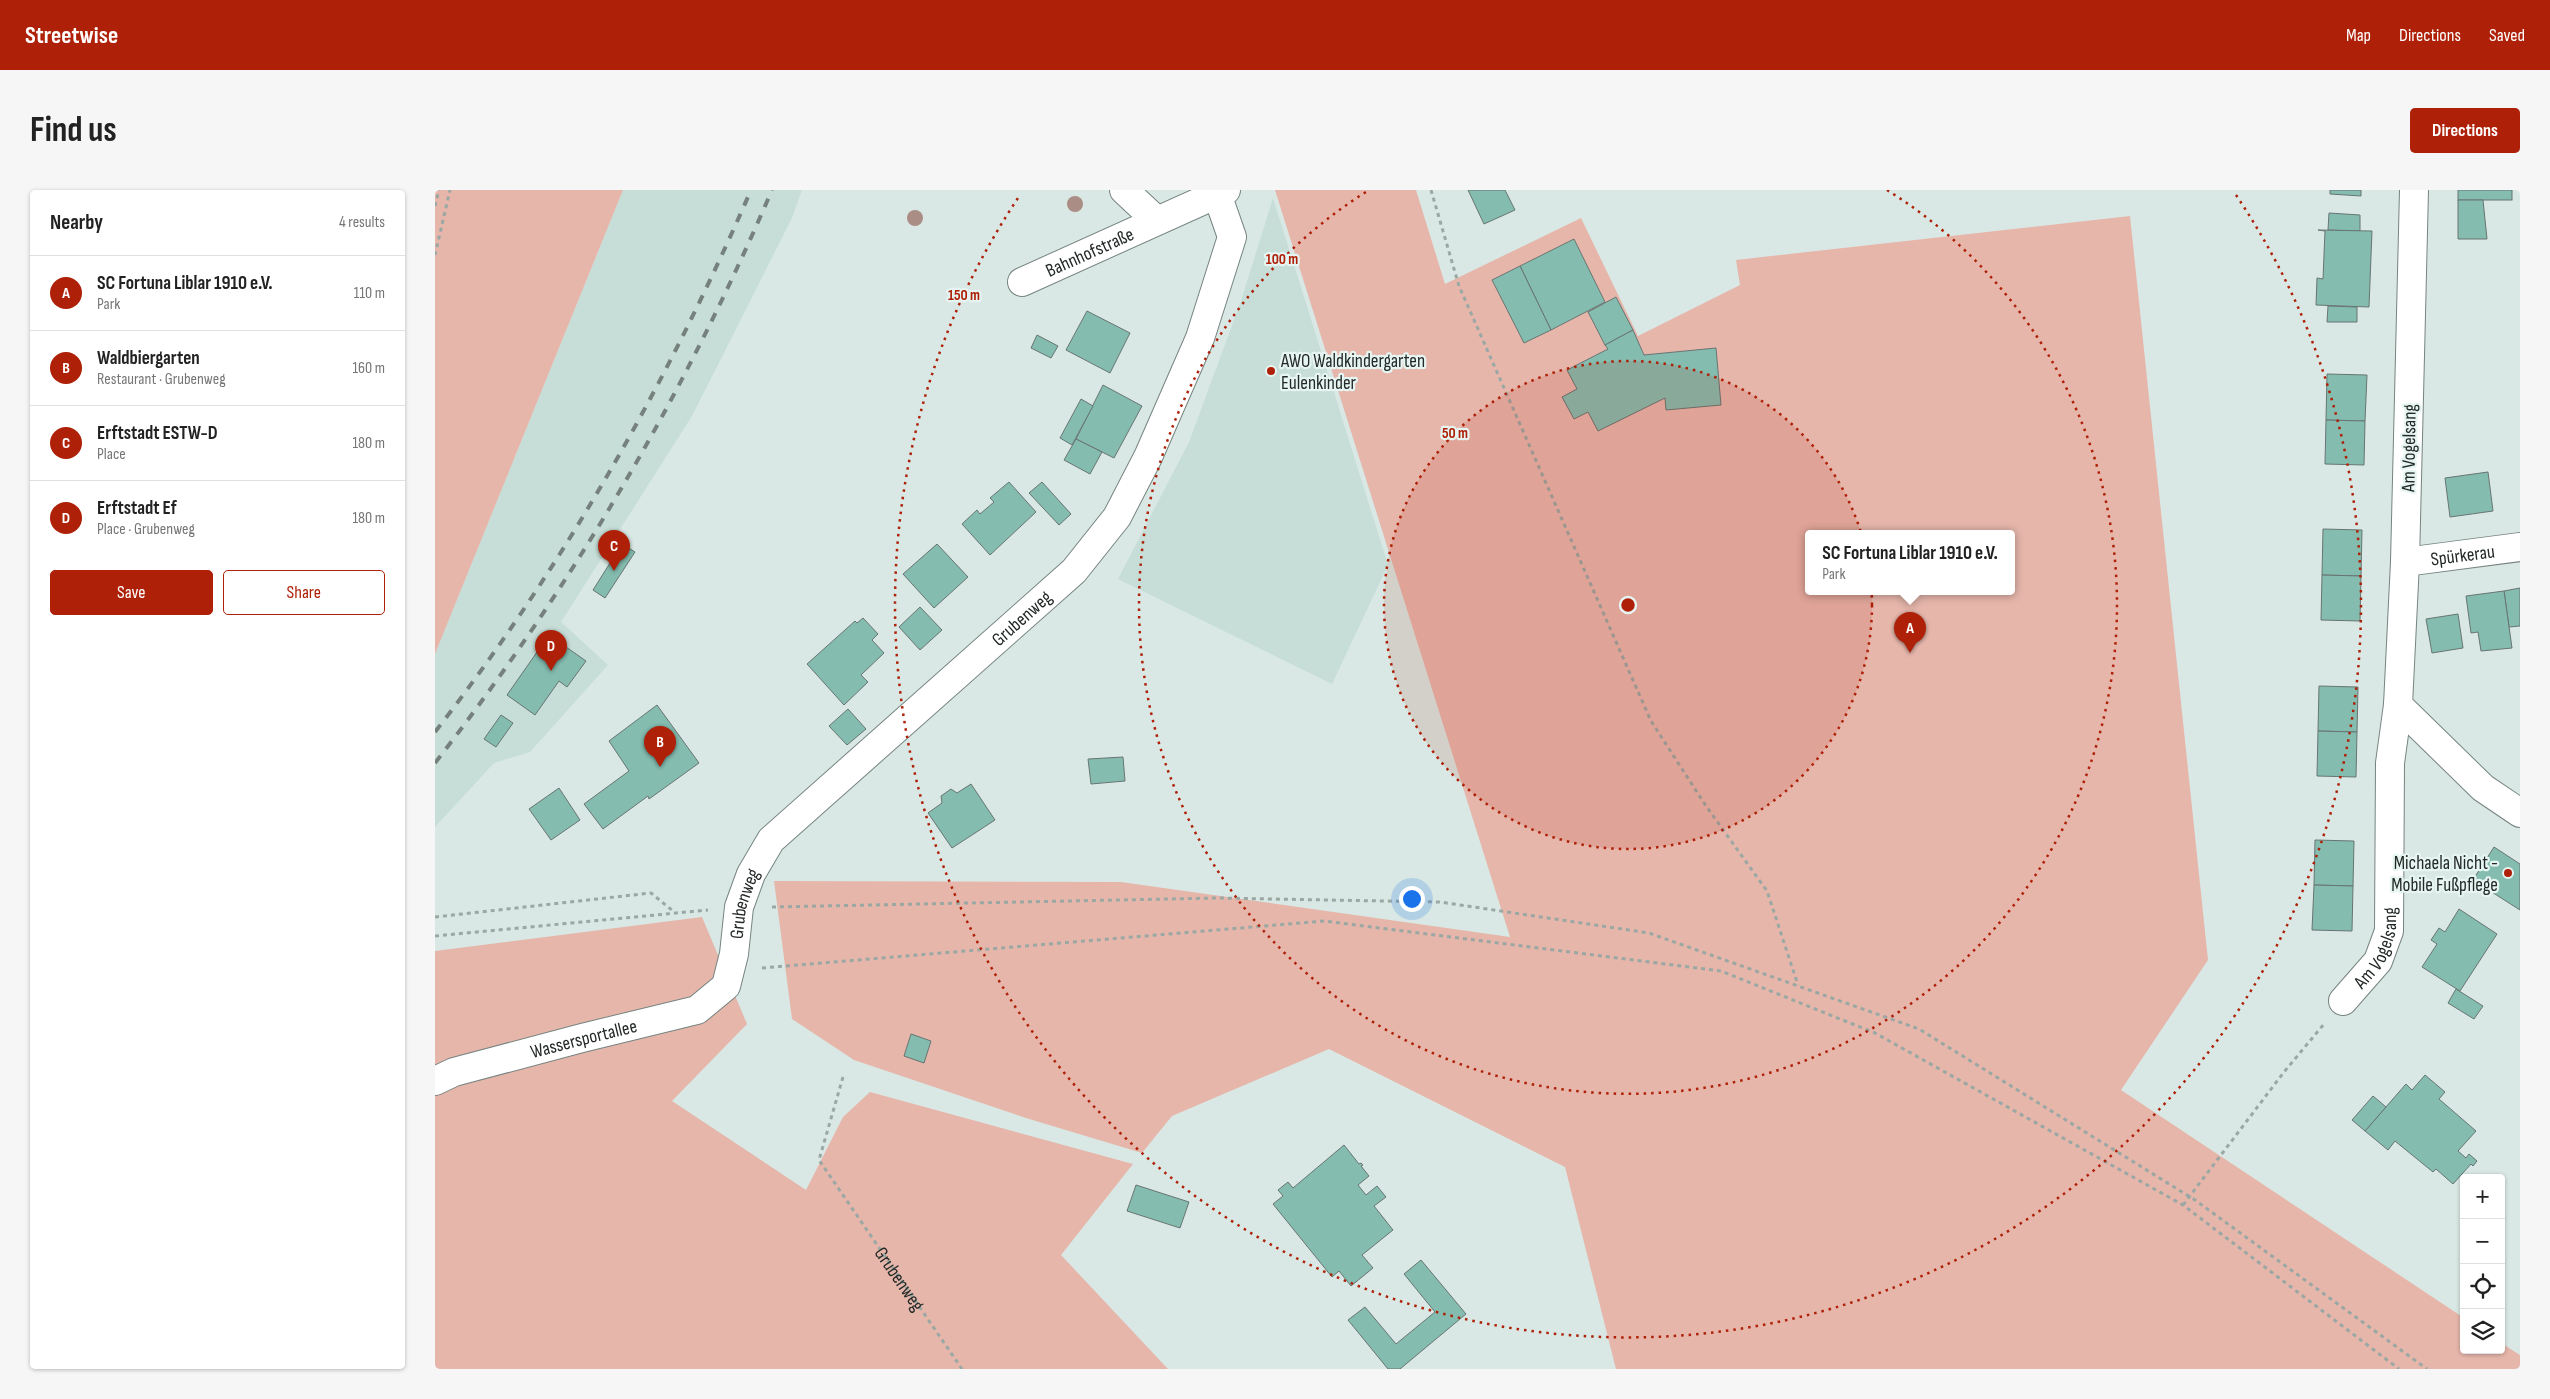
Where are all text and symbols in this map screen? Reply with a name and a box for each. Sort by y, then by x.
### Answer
text: Streetwise [25,21,118,50]
text: Map [2346,25,2371,46]
text: Directions [2399,25,2461,46]
text: Saved [2489,25,2525,46]
button: Directions [2410,108,2520,153]
text: Find us [30,109,117,152]
text: Nearby [50,210,103,235]
text: 4 results [339,213,385,232]
street label: Bahnhofstraße [1042,223,1138,283]
text: 100 m [1266,250,1298,269]
text: SC Fortuna Liblar 1910 e.V. [97,272,273,295]
text: A [62,284,70,303]
text: 110 m [354,284,385,303]
text: 150 m [948,286,980,305]
text: Park [97,295,120,314]
text: Waldbiergarten [97,347,200,370]
place label: AWO Waldkindergarten Eulenkinder [1280,350,1425,395]
text: B [62,359,70,378]
text: 160 m [352,359,385,378]
marker: AWO Waldkindergarten Eulenkinder [1265,365,1277,377]
text: Restaurant · Grubenweg [97,370,226,389]
street label: Am Vogelsang [2397,403,2422,493]
text: Erftstadt ESTW-D [97,422,218,445]
text: 50 m [1442,424,1468,443]
text: C [62,434,70,453]
text: 180 m [352,434,385,453]
text: Place [97,445,126,464]
text: Erftstadt Ef [97,497,177,520]
text: D [62,509,70,528]
text: 180 m [352,509,385,528]
text: Place · Grubenweg [97,520,195,539]
pin: C [598,530,630,571]
popup [1805,530,2015,595]
street label: Spürkerau [2429,540,2496,572]
text: SC Fortuna Liblar 1910 e.V. [1822,542,1998,565]
text: Park [1822,565,1846,584]
button: Save [50,570,213,615]
button: Share [223,570,385,615]
street label: Grubenweg [988,586,1057,652]
centre of rings [1619,596,1637,614]
pin: A [1894,612,1926,653]
pin: D [535,630,567,671]
pin: B [644,726,676,767]
place label: Michaela Nicht - Mobile Fußpflege [2391,852,2498,897]
street label: Grubenweg [726,864,765,940]
marker: Michaela Nicht - Mobile Fußpflege [2502,867,2514,879]
your location [1399,886,1425,912]
street label: Am Vogelsang [2349,907,2402,995]
street label: Wassersportallee [528,1015,640,1064]
map controls [2460,1174,2505,1354]
button: + [2460,1174,2505,1219]
button: − [2460,1219,2505,1264]
street label: Grubenweg [869,1243,929,1316]
button: locate [2460,1264,2505,1309]
button: layers [2460,1309,2505,1354]

